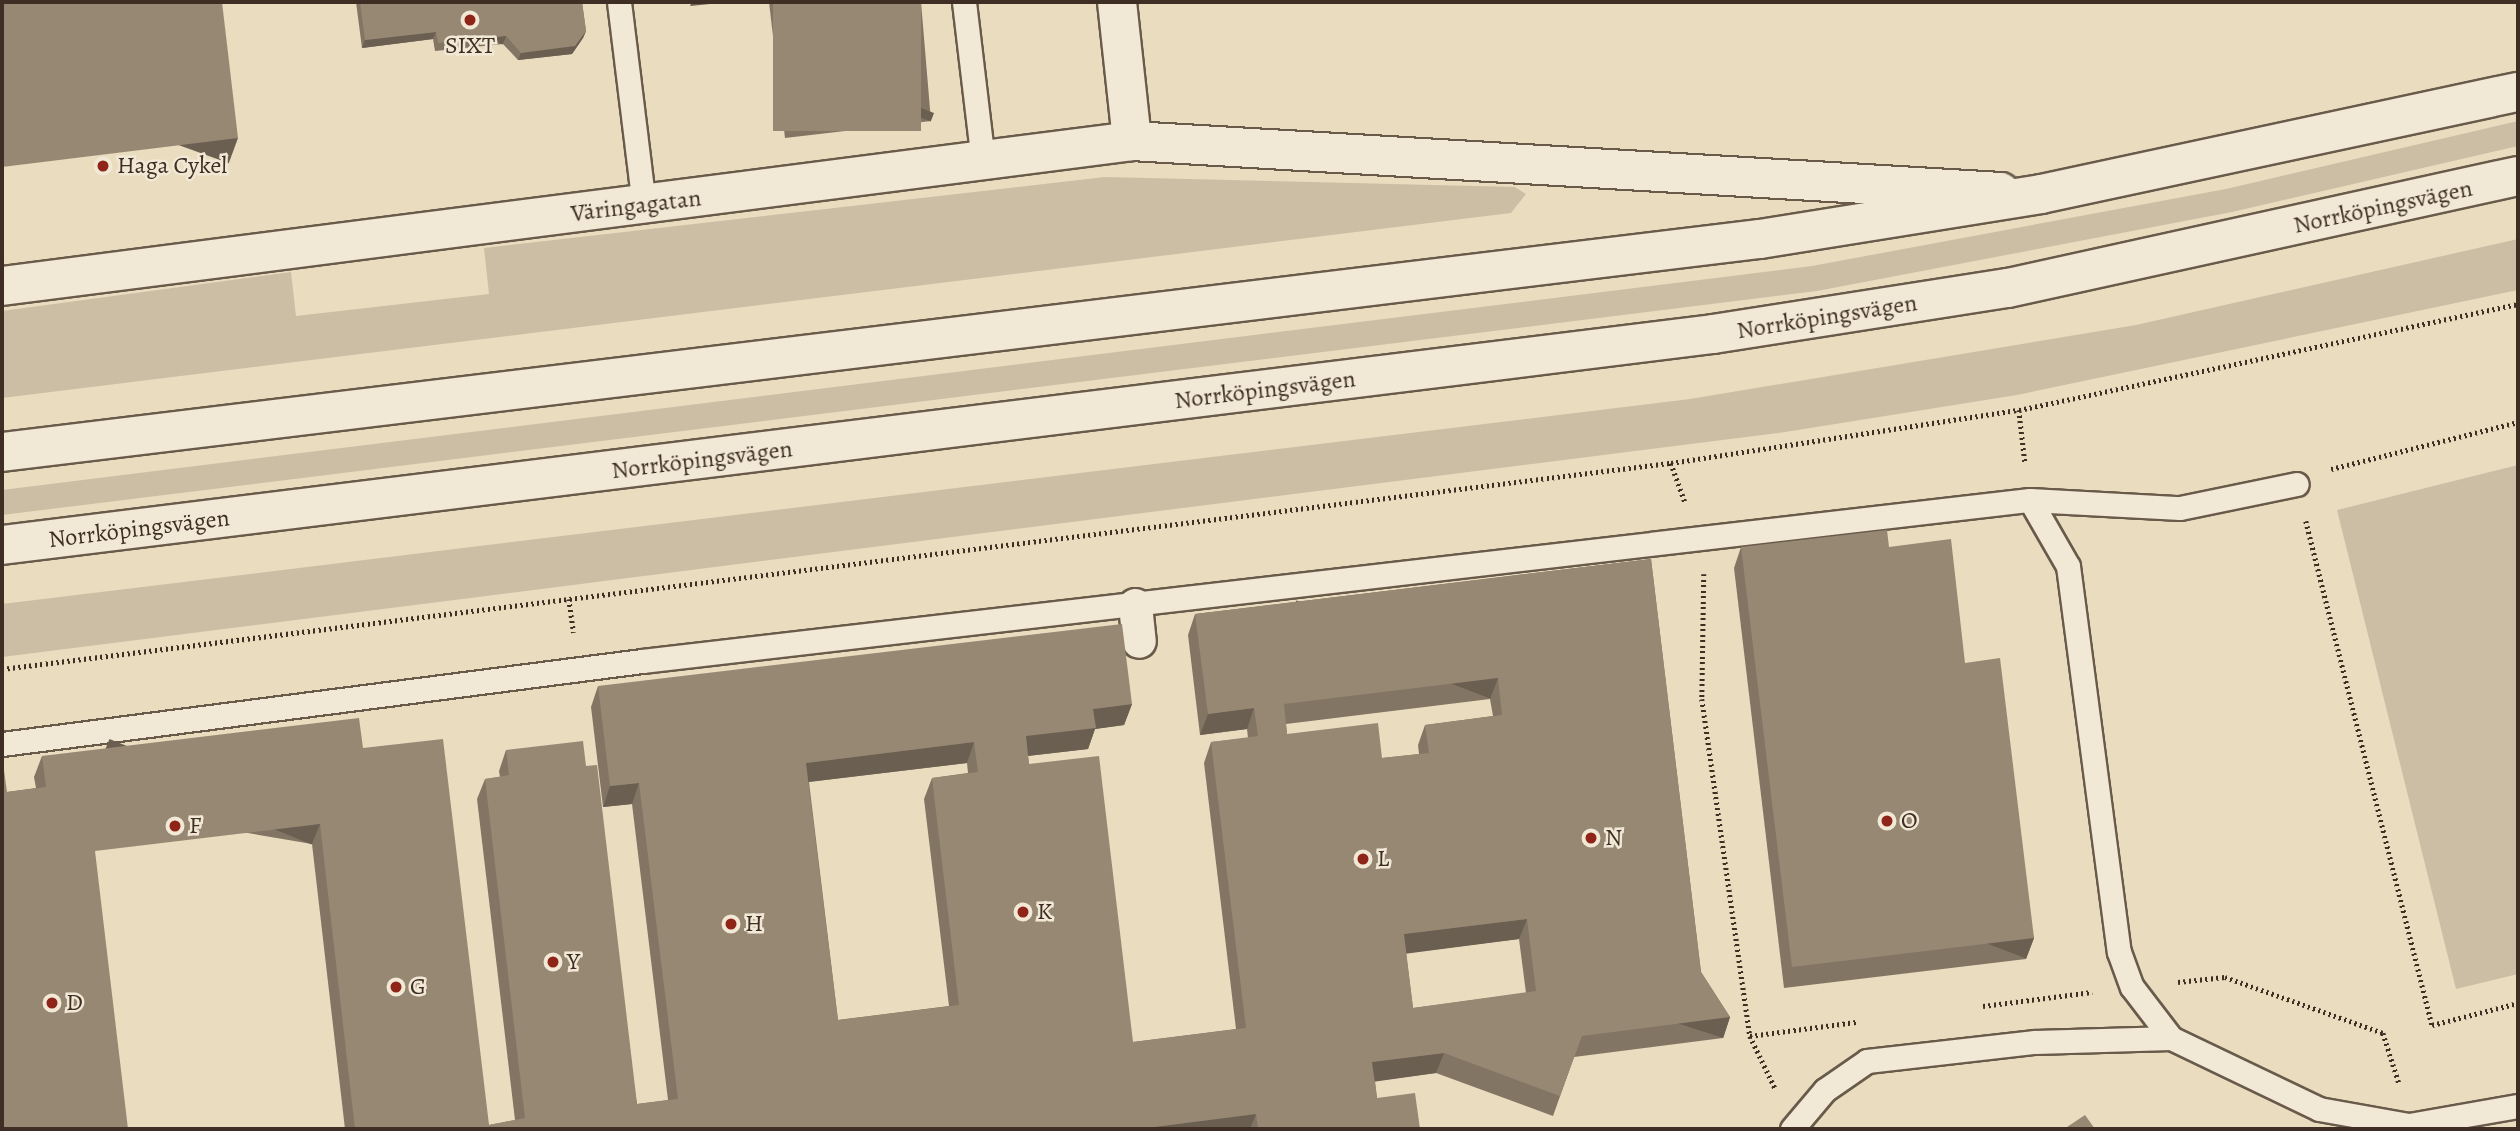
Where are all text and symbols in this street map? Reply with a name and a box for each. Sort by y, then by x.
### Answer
marker: SIXT [462,12,478,28]
place label: SIXT [445,32,495,60]
place label: Haga Cykel [117,152,227,180]
marker: Haga Cykel [95,158,111,174]
street label: Norrköpingsvägen [2291,174,2475,240]
street label: Väringagatan [569,184,703,228]
street label: Norrköpingsvägen [1735,289,1919,345]
street label: Norrköpingsvägen [1173,365,1357,415]
street label: Norrköpingsvägen [610,435,794,485]
street label: Norrköpingsvägen [47,504,231,554]
place label: O [1901,807,1918,835]
place label: F [189,812,201,840]
marker: O [1879,813,1895,829]
marker: F [167,818,183,834]
place label: N [1605,824,1622,852]
marker: N [1583,830,1599,846]
place label: L [1377,845,1389,873]
marker: L [1355,851,1371,867]
place label: K [1037,898,1052,926]
marker: K [1015,904,1031,920]
place label: H [745,910,763,938]
marker: H [723,916,739,932]
place label: Y [567,948,580,976]
marker: Y [545,954,561,970]
place label: G [410,973,426,1001]
marker: G [388,979,404,995]
place label: D [66,989,83,1017]
marker: D [44,995,60,1011]

